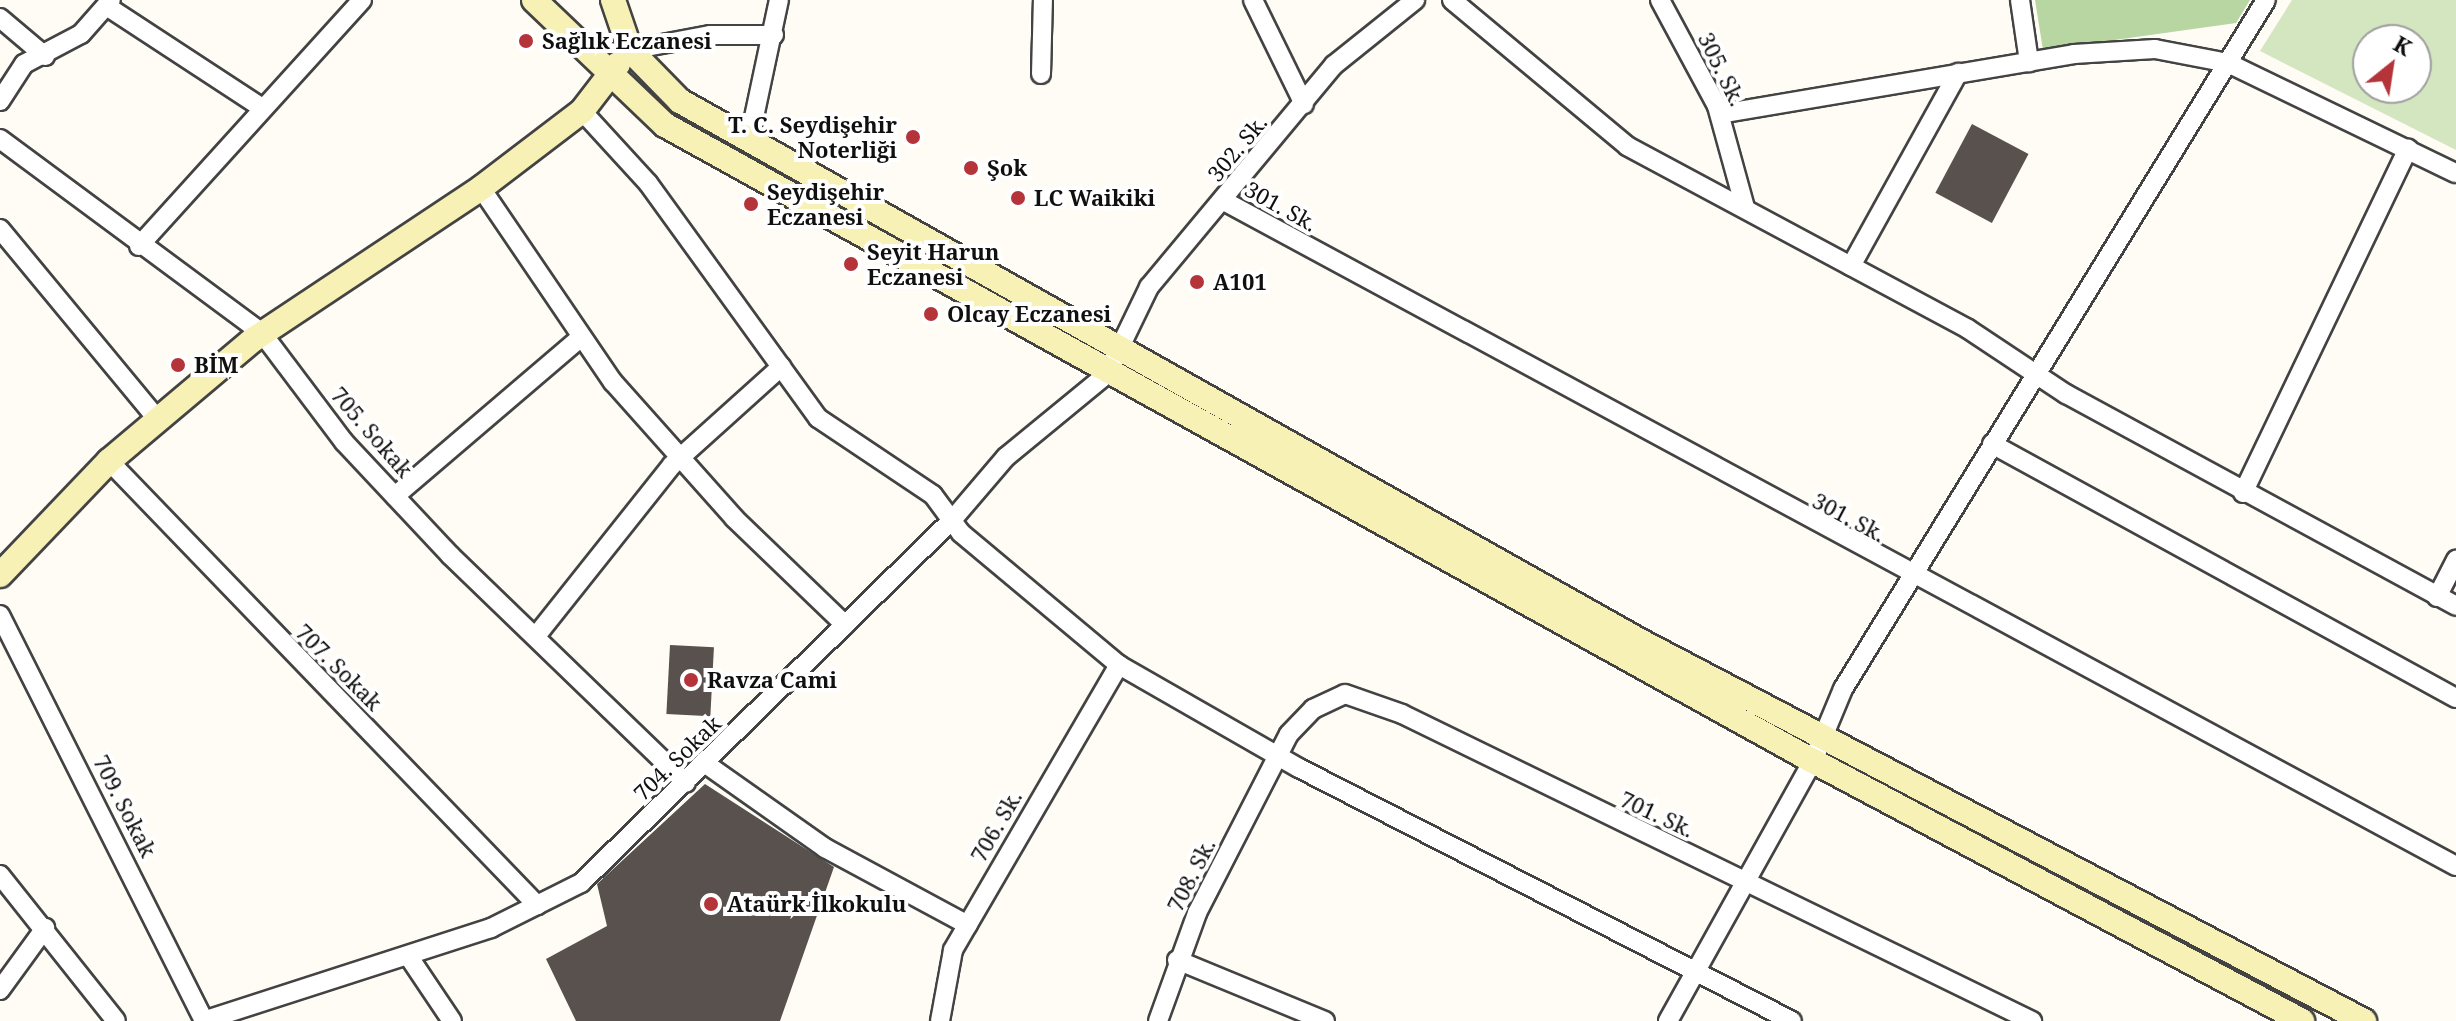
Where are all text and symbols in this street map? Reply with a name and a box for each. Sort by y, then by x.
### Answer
north arrow [2352,24,2432,104]
place label: Sağlık Eczanesi [542,28,712,54]
street label: 305. Sk. [1693,28,1751,110]
text: K [2389,28,2417,62]
marker: Sağlık Eczanesi [517,32,535,50]
street label: 302. Sk. [1202,109,1272,187]
place label: T. C. Seydişehir Noterliği [728,111,897,162]
marker: T. C. Seydişehir Noterliği [904,128,922,146]
place label: Şok [987,155,1027,181]
marker: Şok [962,159,980,177]
street label: 301. Sk. [1240,175,1322,237]
place label: Seydişehir Eczanesi [767,178,884,230]
place label: LC Waikiki [1034,185,1155,211]
marker: LC Waikiki [1009,189,1027,207]
marker: Seydişehir Eczanesi [742,195,760,213]
place label: Seyit Harun Eczanesi [867,238,1000,290]
marker: Seyit Harun Eczanesi [842,255,860,273]
place label: A101 [1213,269,1267,295]
marker: A101 [1188,273,1206,291]
place label: Olcay Eczanesi [947,301,1111,327]
marker: Olcay Eczanesi [922,305,940,323]
place label: BİM [194,352,239,378]
marker: BİM [169,356,187,374]
street label: 705. Sokak [326,381,418,483]
street label: 301. Sk. [1808,487,1890,547]
street label: 707. Sokak [290,618,388,716]
place label: Ravza Cami [707,667,837,693]
marker: Ravza Cami [682,671,700,689]
street label: 704. Sokak [628,710,726,806]
street label: 709. Sokak [88,751,162,861]
street label: 706. Sk. [965,785,1027,867]
street label: 701. Sk. [1616,785,1698,843]
street label: 708. Sk. [1161,834,1221,916]
place label: Ataürk İlkokulu [727,891,906,917]
marker: Ataürk İlkokulu [702,895,720,913]

